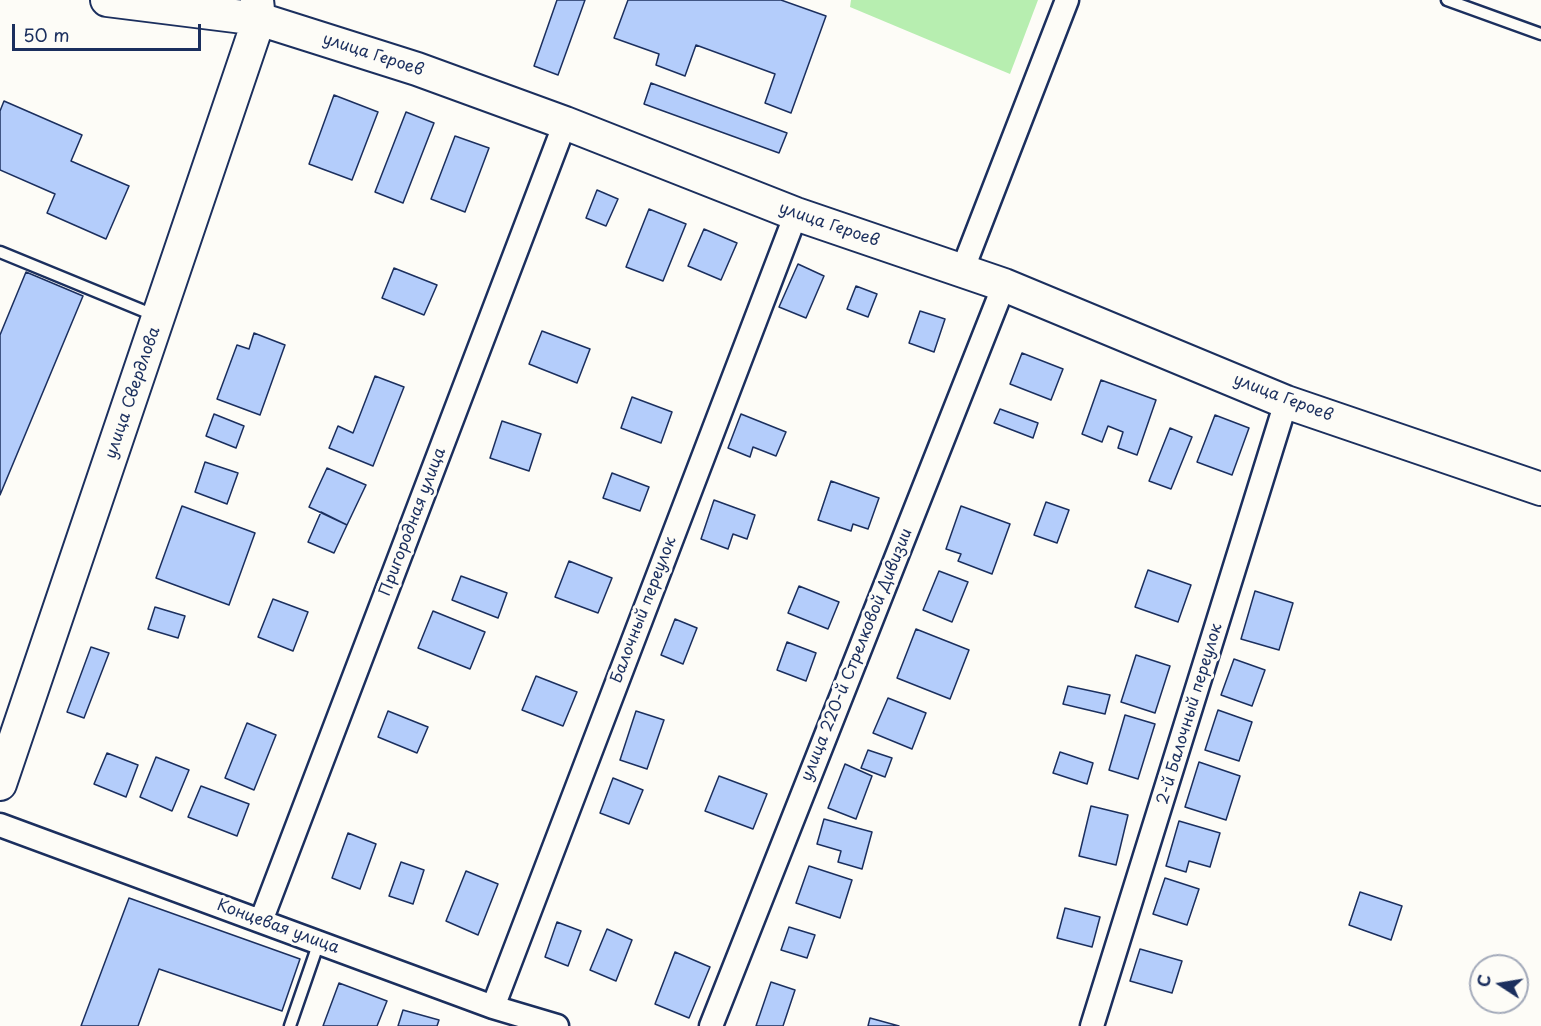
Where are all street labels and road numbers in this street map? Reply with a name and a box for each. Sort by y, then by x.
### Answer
street label: улица Героев [320,30,426,80]
street label: улица Героев [776,199,882,251]
street label: улица Свердлова [101,325,165,461]
street label: улица Героев [1231,370,1335,426]
street label: Пригородная улица [376,445,450,599]
street label: улица 220-й Стрелковой Дивизии [797,526,917,784]
street label: Балочный переулок [607,534,681,686]
street label: 2-й Балочный переулок [1153,621,1227,807]
street label: Концевая улица [214,896,342,958]

